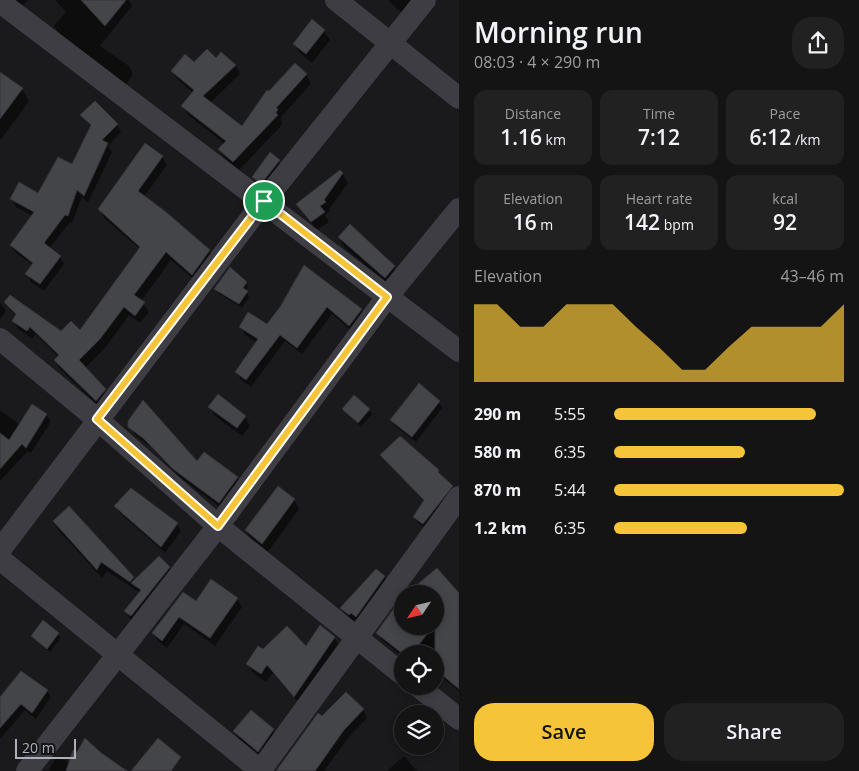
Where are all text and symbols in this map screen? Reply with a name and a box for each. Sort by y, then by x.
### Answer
text: Morning run [474,13,643,51]
button: share [792,17,844,69]
text: 08:03 · 4 × 290 m [474,51,600,73]
text: Distance [505,104,561,123]
text: Time [643,104,675,123]
text: Pace [770,104,800,123]
text: 1.16 [500,123,542,151]
text: 7:12 [638,123,680,151]
text: 6:12 [750,123,791,151]
text: km [542,130,566,149]
text: /km [791,130,820,149]
pin [243,180,285,222]
icon: arrive [250,187,278,215]
text: Elevation [503,189,563,208]
text: Heart rate [626,189,692,208]
text: kcal [772,189,798,208]
text: 16 [513,208,537,236]
text: 142 [624,208,660,236]
text: 92 [773,208,797,236]
text: m [537,215,553,234]
text: bpm [660,215,694,234]
text: Elevation [474,265,542,287]
text: 43–46 m [780,265,844,287]
text: 290 m [474,403,521,425]
text: 5:55 [554,403,586,425]
text: 580 m [474,441,521,463]
text: 6:35 [554,441,586,463]
text: 870 m [474,479,521,501]
text: 5:44 [554,479,586,501]
text: 1.2 km [474,517,527,539]
text: 6:35 [554,517,586,539]
north arrow [394,585,444,635]
map controls [394,585,444,755]
button: locate [394,645,444,695]
button: Save [474,703,654,761]
button: Share [664,703,844,761]
button: layers [394,705,444,755]
scale bar [15,736,76,759]
text: 20 m [22,738,55,757]

